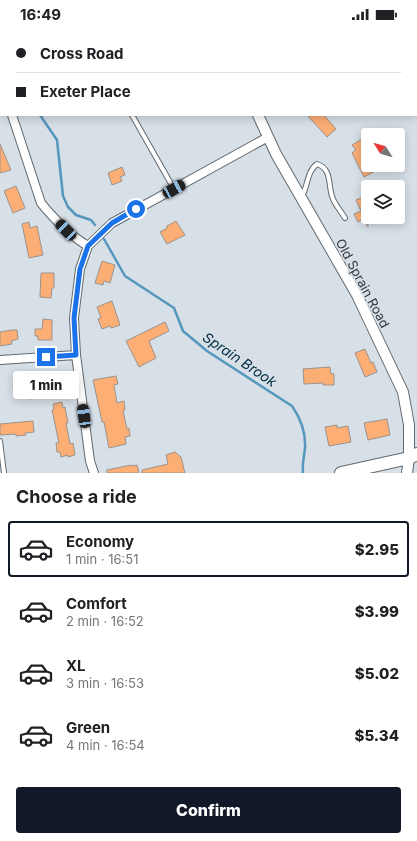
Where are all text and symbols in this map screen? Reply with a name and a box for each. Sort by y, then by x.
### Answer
text: 16:49 [20,5,61,24]
text: Cross Road [40,44,124,63]
text: Exeter Place [40,82,131,101]
north arrow [361,128,405,172]
map controls [361,128,405,224]
car [161,178,187,200]
button: layers [361,180,405,224]
route start [127,200,145,218]
car [53,217,79,243]
street label: Old Sprain Road [333,236,393,330]
water label: Sprain Brook [200,328,280,390]
route end [37,348,55,366]
callout: 1 min [13,371,79,399]
text: 1 min [30,377,62,393]
car [76,403,92,429]
text: Choose a ride [16,486,137,507]
icon: car [18,531,54,567]
text: Economy [66,532,134,551]
text: $2.95 [355,540,399,559]
text: 1 min · 16:51 [66,551,139,567]
icon: car [18,593,54,629]
text: Comfort [66,594,127,613]
text: $3.99 [355,602,399,621]
text: 2 min · 16:52 [66,613,144,629]
icon: car [18,655,54,691]
text: XL [66,656,86,675]
text: $5.02 [355,664,399,683]
text: 3 min · 16:53 [66,675,144,691]
icon: car [18,717,54,753]
text: Green [66,718,110,737]
text: $5.34 [354,726,399,745]
text: 4 min · 16:54 [66,737,145,753]
button: Confirm [16,787,401,833]

